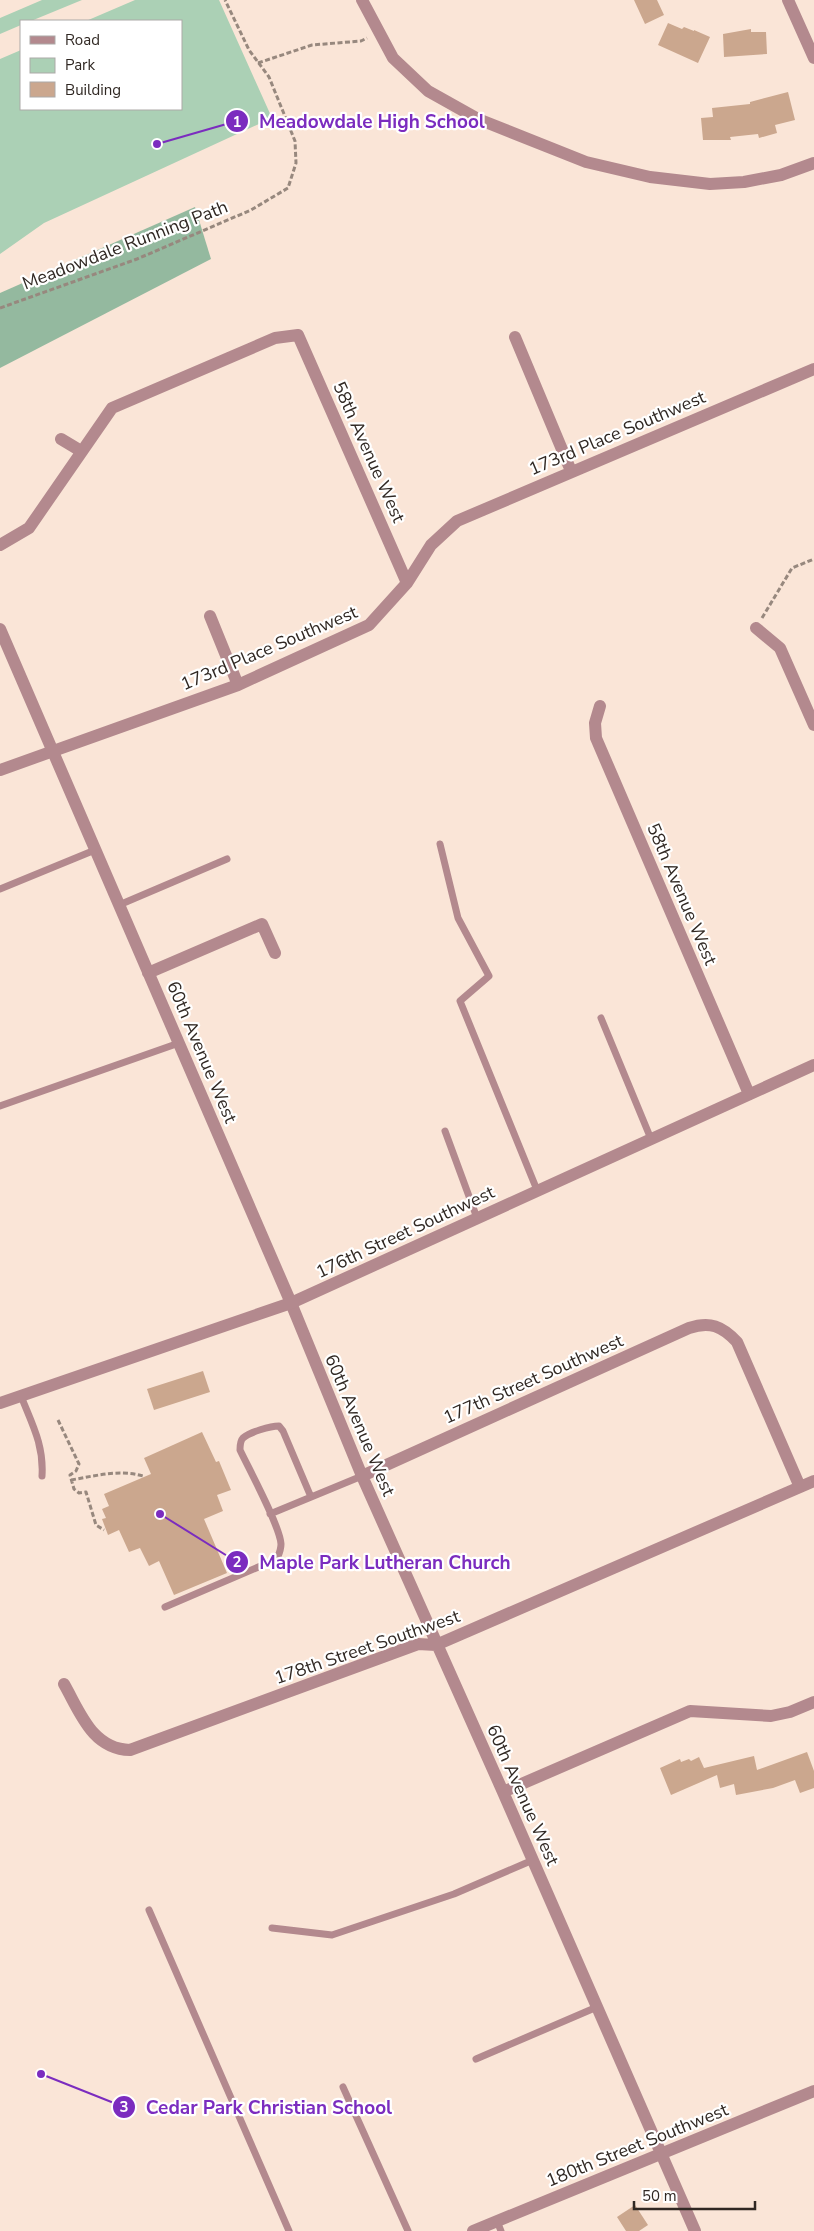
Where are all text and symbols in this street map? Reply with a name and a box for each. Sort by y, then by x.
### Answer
legend [20,20,182,110]
text: Road [65,30,100,50]
text: Park [65,55,95,75]
text: Building [65,80,121,100]
callout: Meadowdale High School [224,104,495,138]
text: Meadowdale High School [259,109,485,135]
text: 1 [232,112,242,132]
street label: Meadowdale Running Path [19,195,231,295]
street label: 58th Avenue West [327,378,411,527]
street label: 173rd Place Southwest [525,385,710,481]
street label: 173rd Place Southwest [177,600,362,696]
street label: 58th Avenue West [641,819,723,969]
street label: 60th Avenue West [161,977,243,1127]
street label: 176th Street Southwest [312,1180,499,1284]
street label: 177th Street Southwest [439,1328,627,1429]
street label: 60th Avenue West [319,1350,401,1500]
callout: Maple Park Lutheran Church [225,1545,521,1579]
text: Maple Park Lutheran Church [259,1550,511,1576]
text: 2 [232,1552,242,1572]
street label: 178th Street Southwest [271,1604,463,1690]
street label: 60th Avenue West [481,1721,565,1870]
callout: Cedar Park Christian School [111,2090,402,2124]
text: Cedar Park Christian School [146,2095,392,2121]
text: 3 [119,2097,129,2117]
street label: 180th Street Southwest [542,2097,732,2193]
scale bar [634,2178,755,2210]
text: 50 m [642,2186,677,2206]

